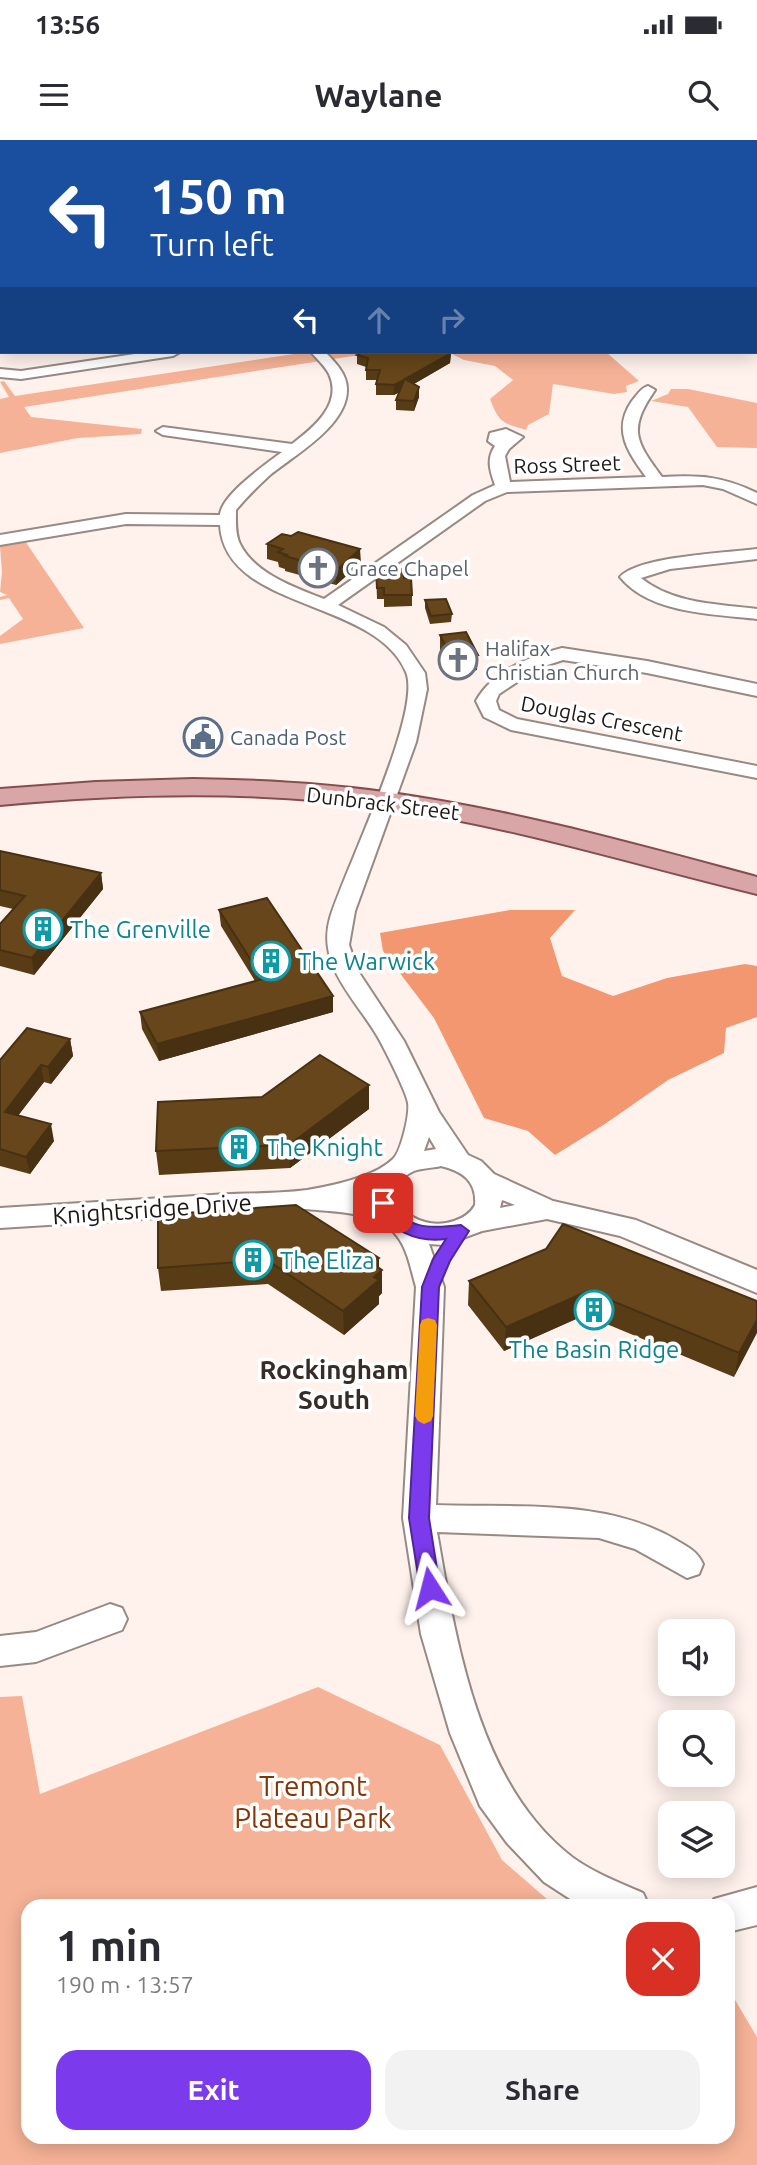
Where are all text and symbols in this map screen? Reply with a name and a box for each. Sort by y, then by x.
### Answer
text: 13:56 [35,10,100,39]
icon: menu [35,76,73,114]
icon: search [684,76,722,114]
text: Waylane [315,77,442,113]
icon: left [35,168,126,259]
text: 150 m [150,168,287,223]
text: Turn left [150,226,274,262]
icon: left [287,301,325,339]
icon: ahead [360,301,398,339]
icon: right [433,301,471,339]
street label: Ross Street [513,450,621,478]
church icon: Grace Chapel [297,547,339,589]
place label: Grace Chapel [345,556,469,580]
place label: Halifax Christian Church [485,636,640,684]
church icon: Halifax Christian Church [437,639,479,681]
street label: Douglas Crescent [519,691,685,745]
public building icon: Canada Post [182,716,224,758]
place label: Canada Post [230,725,346,749]
street label: Dunbrack Street [305,782,461,824]
building icon: The Grenville [22,908,64,950]
place label: The Grenville [70,916,211,943]
building icon: The Warwick [250,940,292,982]
place label: The Warwick [298,948,435,975]
building icon: The Knight [218,1126,260,1168]
place label: The Knight [266,1134,383,1161]
pin [353,1173,413,1233]
icon: arrive [364,1184,402,1222]
street label: Knightsridge Drive [51,1189,253,1229]
building icon: The Eliza [232,1239,274,1281]
place label: The Eliza [280,1247,375,1274]
building icon: The Basin Ridge [573,1289,615,1331]
place label: The Basin Ridge [509,1336,679,1363]
district label: Rockingham South [259,1355,409,1414]
position arrow [393,1551,467,1625]
map controls [658,1619,735,1878]
button: sound [658,1619,735,1696]
button: search [658,1710,735,1787]
park label: Tremont Plateau Park [234,1770,392,1833]
button: layers [658,1801,735,1878]
text: 1 min [56,1922,162,1969]
button: close [626,1922,700,1996]
text: 190 m · 13:57 [56,1972,194,1997]
button: Exit [56,2050,371,2130]
button: Share [385,2050,700,2130]

